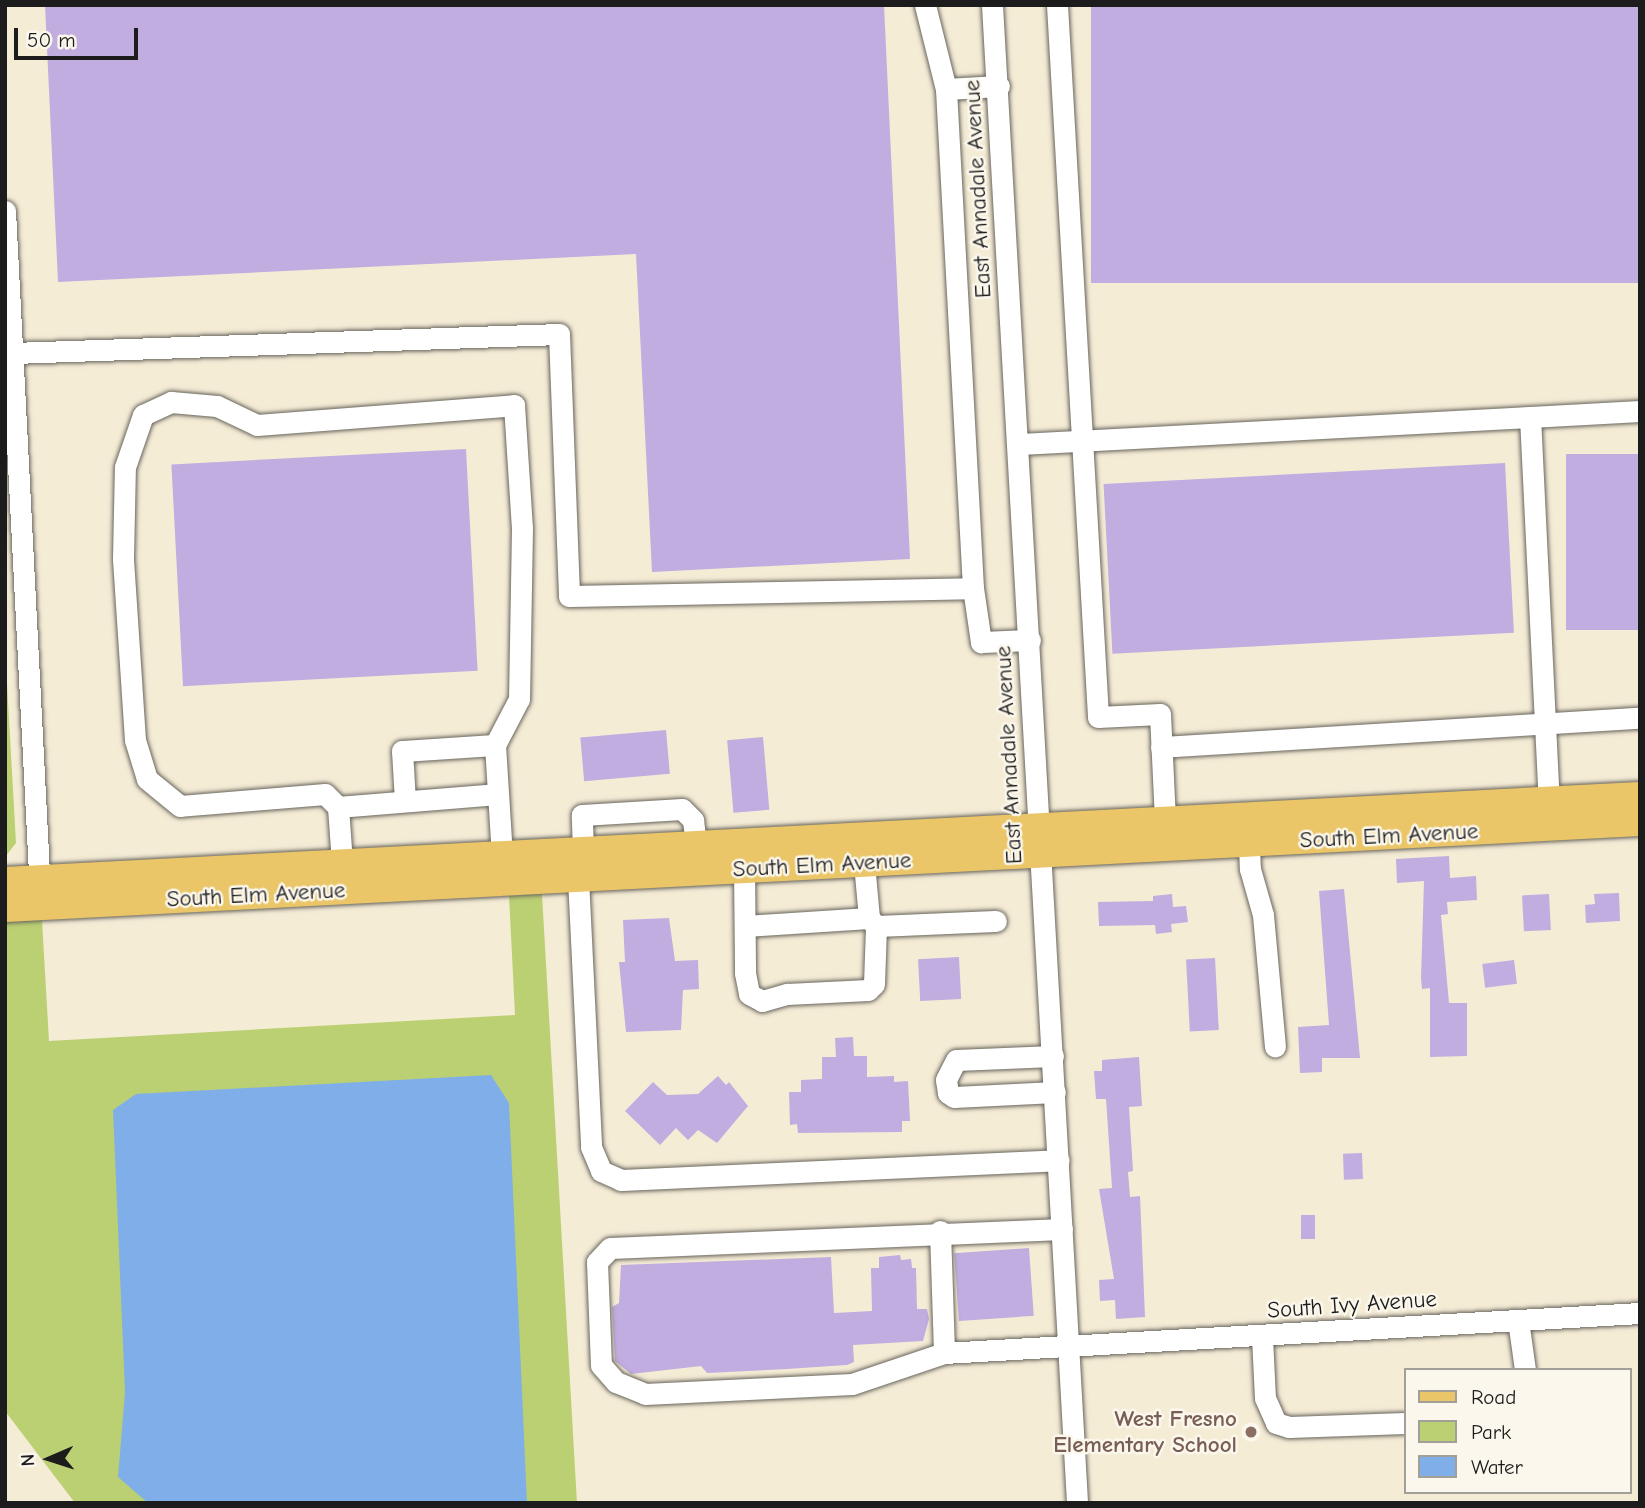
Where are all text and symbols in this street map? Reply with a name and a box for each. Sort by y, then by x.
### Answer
scale bar [18,14,142,58]
text: 50 m [27,28,76,52]
street label: East Annadale Avenue [958,79,998,299]
street label: East Annadale Avenue [989,645,1029,865]
street label: South Elm Avenue [1299,818,1479,854]
street label: South Elm Avenue [732,847,912,883]
street label: South Elm Avenue [166,877,346,913]
street label: South Ivy Avenue [1266,1285,1438,1325]
legend [1404,1368,1631,1494]
text: Road [1471,1385,1516,1409]
place label: West Fresno Elementary School [1053,1405,1237,1459]
text: Park [1471,1420,1511,1444]
north arrow [14,1424,84,1494]
marker: West Fresno Elementary School [1243,1424,1259,1440]
text: N [17,1453,39,1467]
text: Water [1471,1455,1523,1479]

